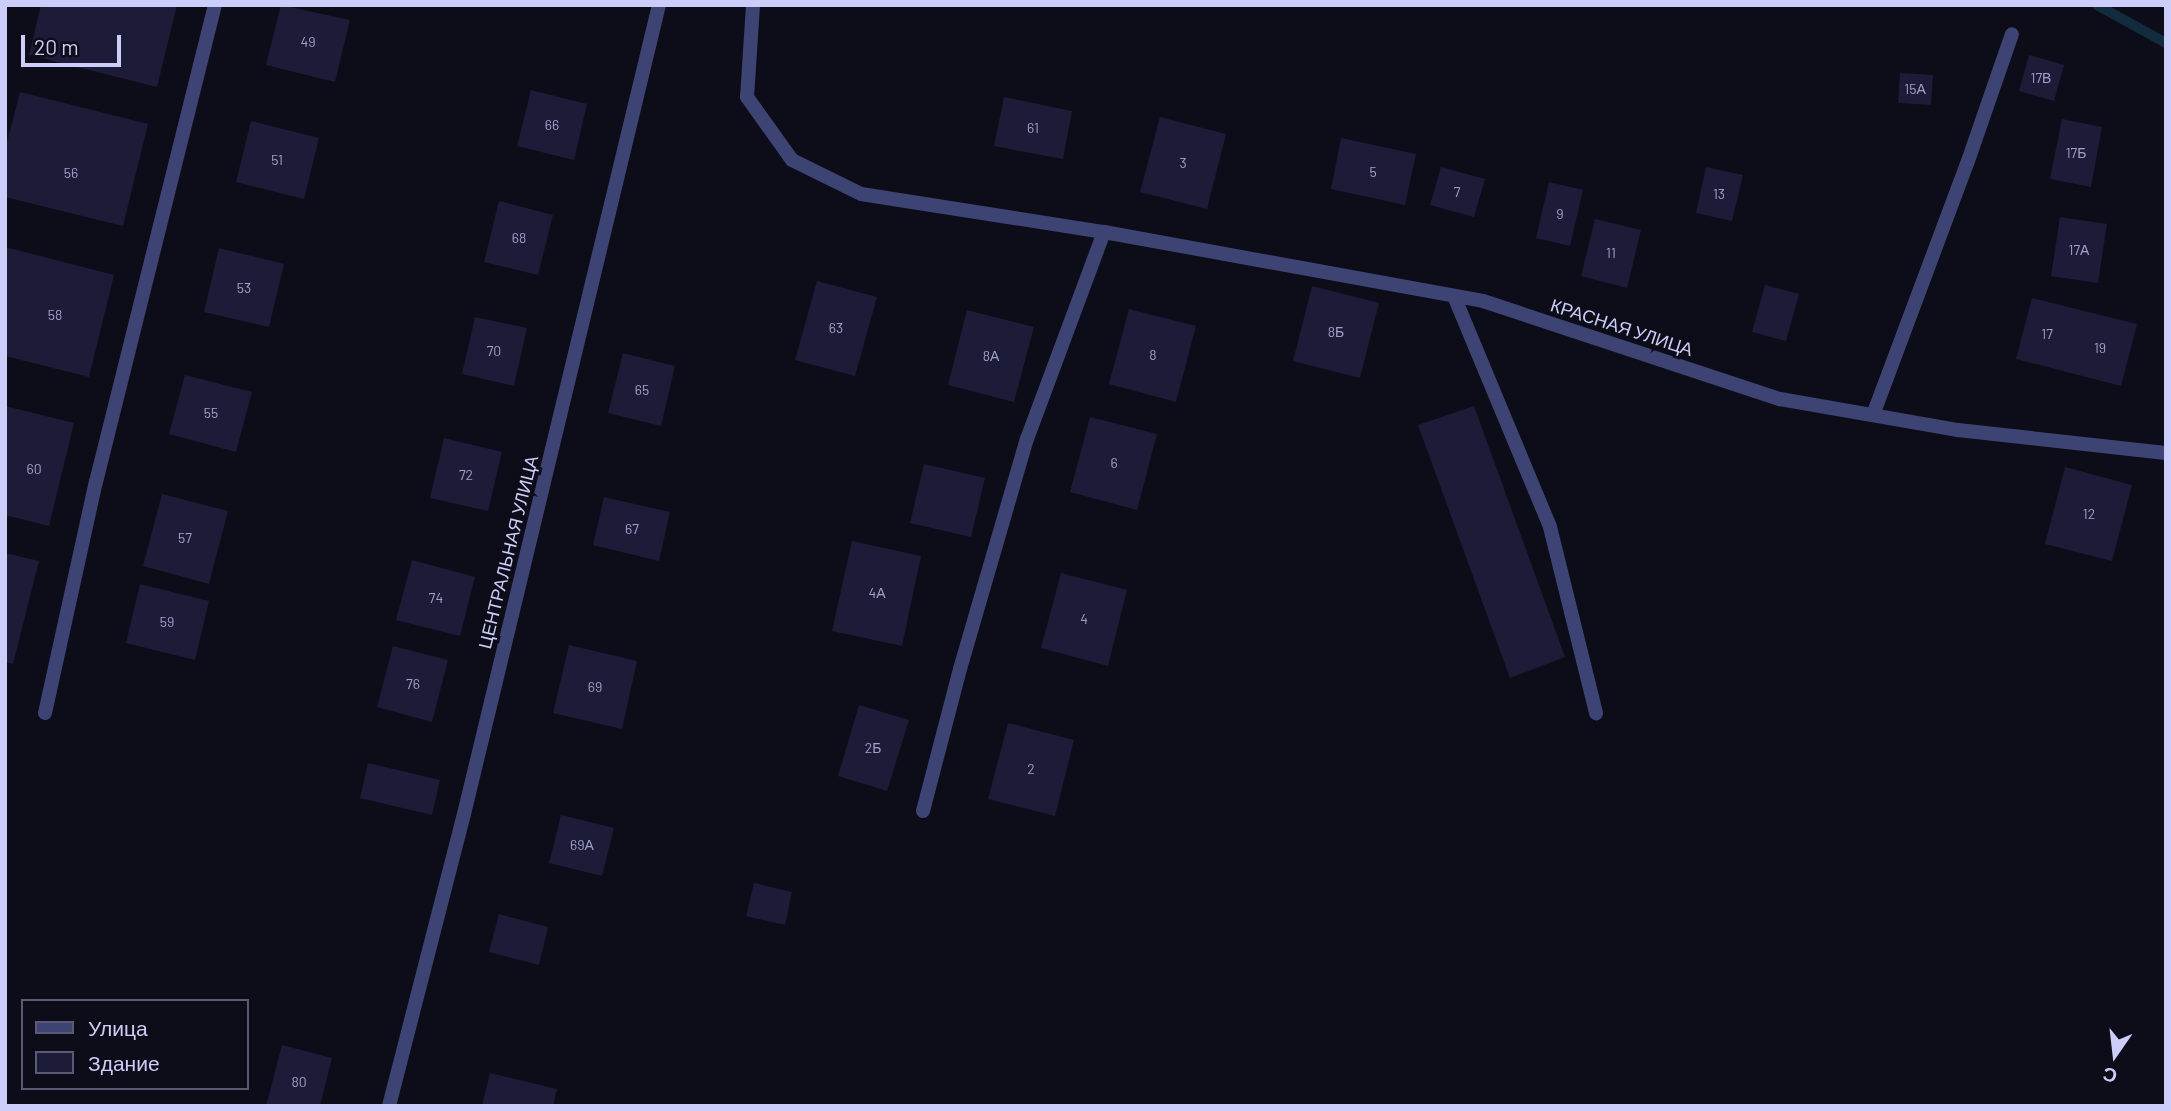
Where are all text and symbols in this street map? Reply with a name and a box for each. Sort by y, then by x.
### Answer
scale bar [24,21,124,65]
text: 20 m [34,34,79,59]
house number: 49 [300,34,316,50]
house number: 17В [2031,70,2051,86]
house number: 15А [1904,81,1926,97]
house number: 66 [545,117,559,133]
house number: 61 [1027,120,1039,136]
house number: 17Б [2066,145,2086,161]
house number: 51 [271,152,283,168]
house number: 3 [1179,155,1187,171]
house number: 5 [1369,164,1377,180]
house number: 56 [64,165,78,181]
house number: 7 [1454,184,1460,200]
house number: 13 [1713,186,1725,202]
house number: 9 [1556,206,1564,222]
house number: 68 [512,230,526,246]
house number: 17А [2069,242,2089,258]
house number: 11 [1606,245,1616,261]
house number: 53 [237,280,251,296]
street label: КРАСНАЯ УЛИЦА [1548,294,1696,360]
house number: 58 [48,307,62,323]
house number: 63 [829,320,843,336]
house number: 8Б [1328,324,1344,340]
house number: 17 [2041,326,2053,342]
house number: 19 [2094,340,2106,356]
house number: 70 [487,343,501,359]
house number: 8 [1149,347,1157,363]
house number: 8А [983,348,999,364]
house number: 65 [635,382,649,398]
house number: 55 [204,405,218,421]
street label: ЦЕНТРАЛЬНАЯ УЛИЦА [473,453,543,651]
house number: 6 [1110,455,1118,471]
house number: 60 [26,461,42,477]
house number: 72 [459,467,473,483]
house number: 12 [2083,506,2095,522]
house number: 67 [625,521,639,537]
house number: 57 [178,530,192,546]
house number: 4А [868,585,886,601]
house number: 74 [429,590,443,606]
house number: 4 [1080,611,1088,627]
house number: 59 [160,614,174,630]
house number: 76 [406,676,420,692]
house number: 69 [588,679,602,695]
house number: 2Б [865,740,881,756]
house number: 2 [1027,761,1035,777]
house number: 69А [570,837,594,853]
legend [21,999,248,1090]
text: Улица [88,1015,148,1040]
north arrow [2080,1020,2150,1090]
text: Здание [88,1050,160,1075]
text: С [2100,1063,2119,1089]
house number: 80 [291,1074,307,1090]

